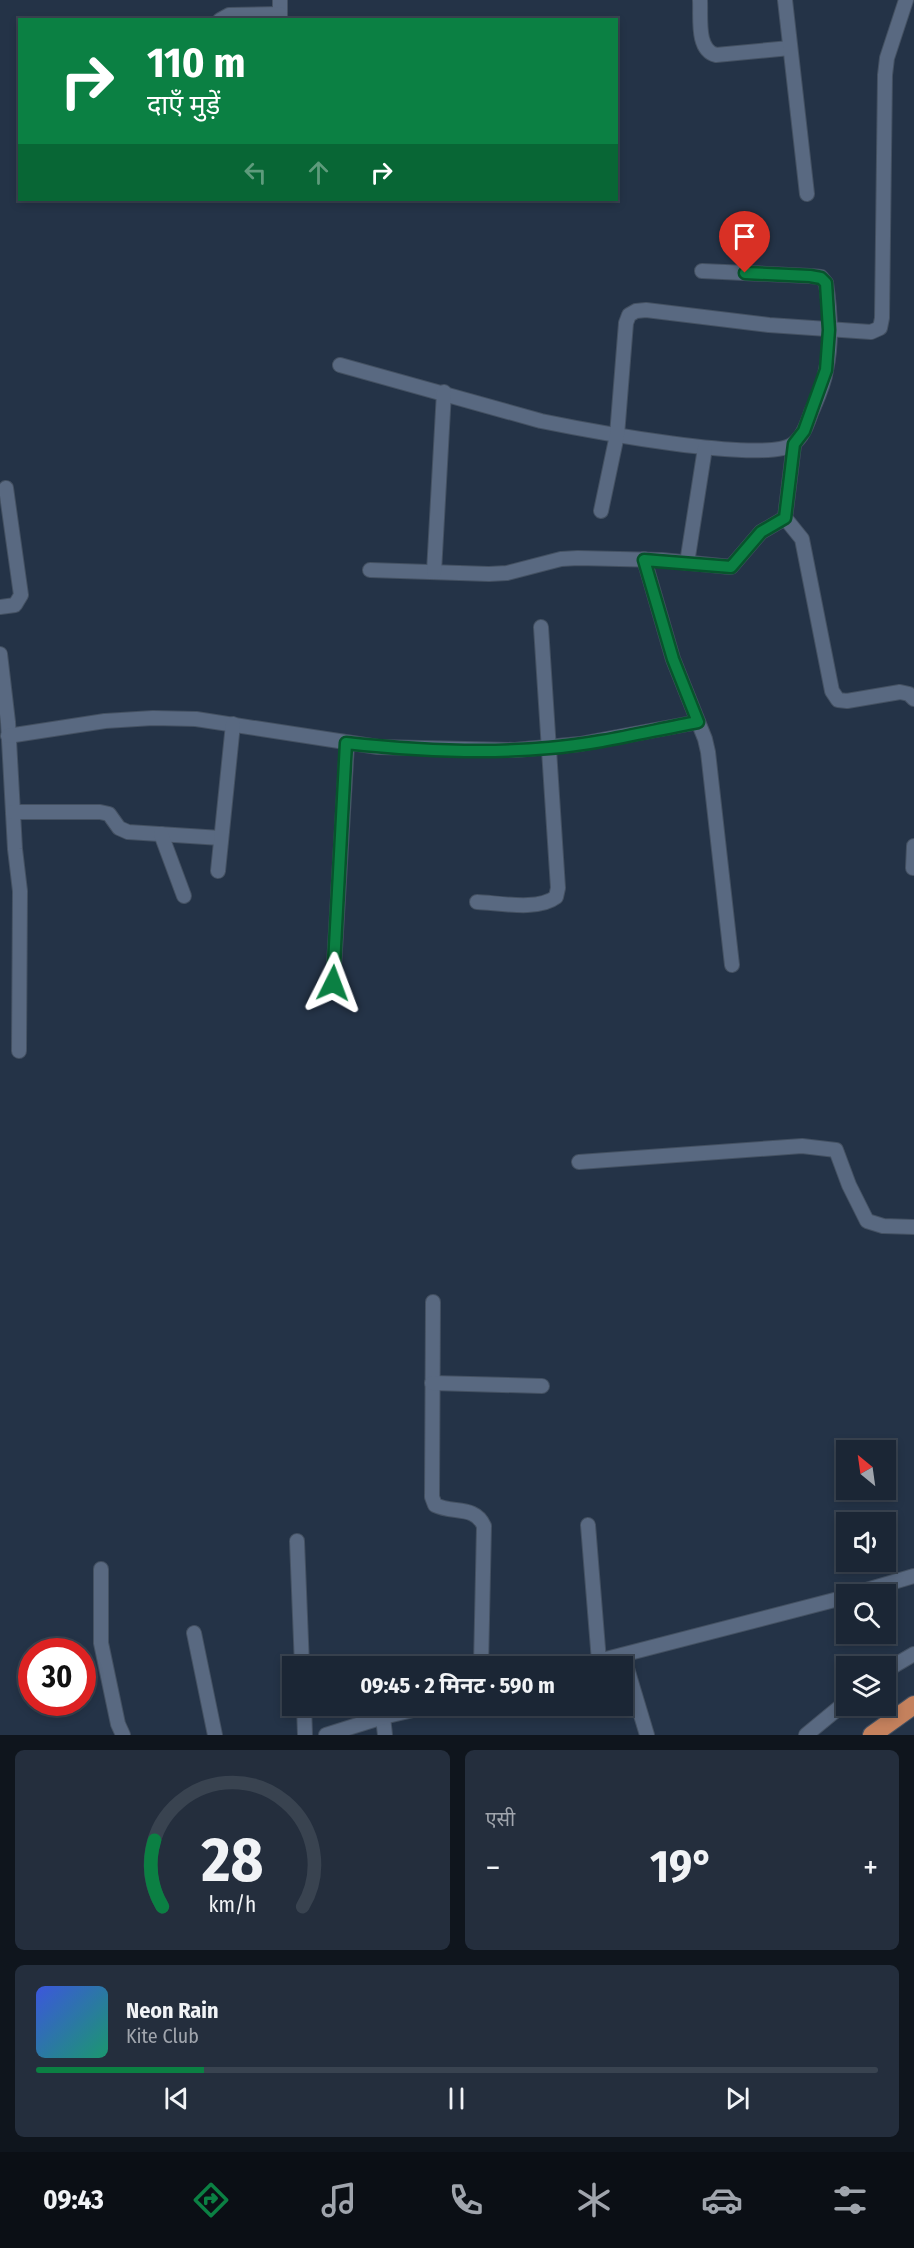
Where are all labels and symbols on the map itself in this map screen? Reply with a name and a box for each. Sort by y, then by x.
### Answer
pin [719,211,770,273]
position arrow [301,951,365,1015]
north arrow [836,1440,896,1500]
speed limit sign: 30 [18,1638,96,1716]

